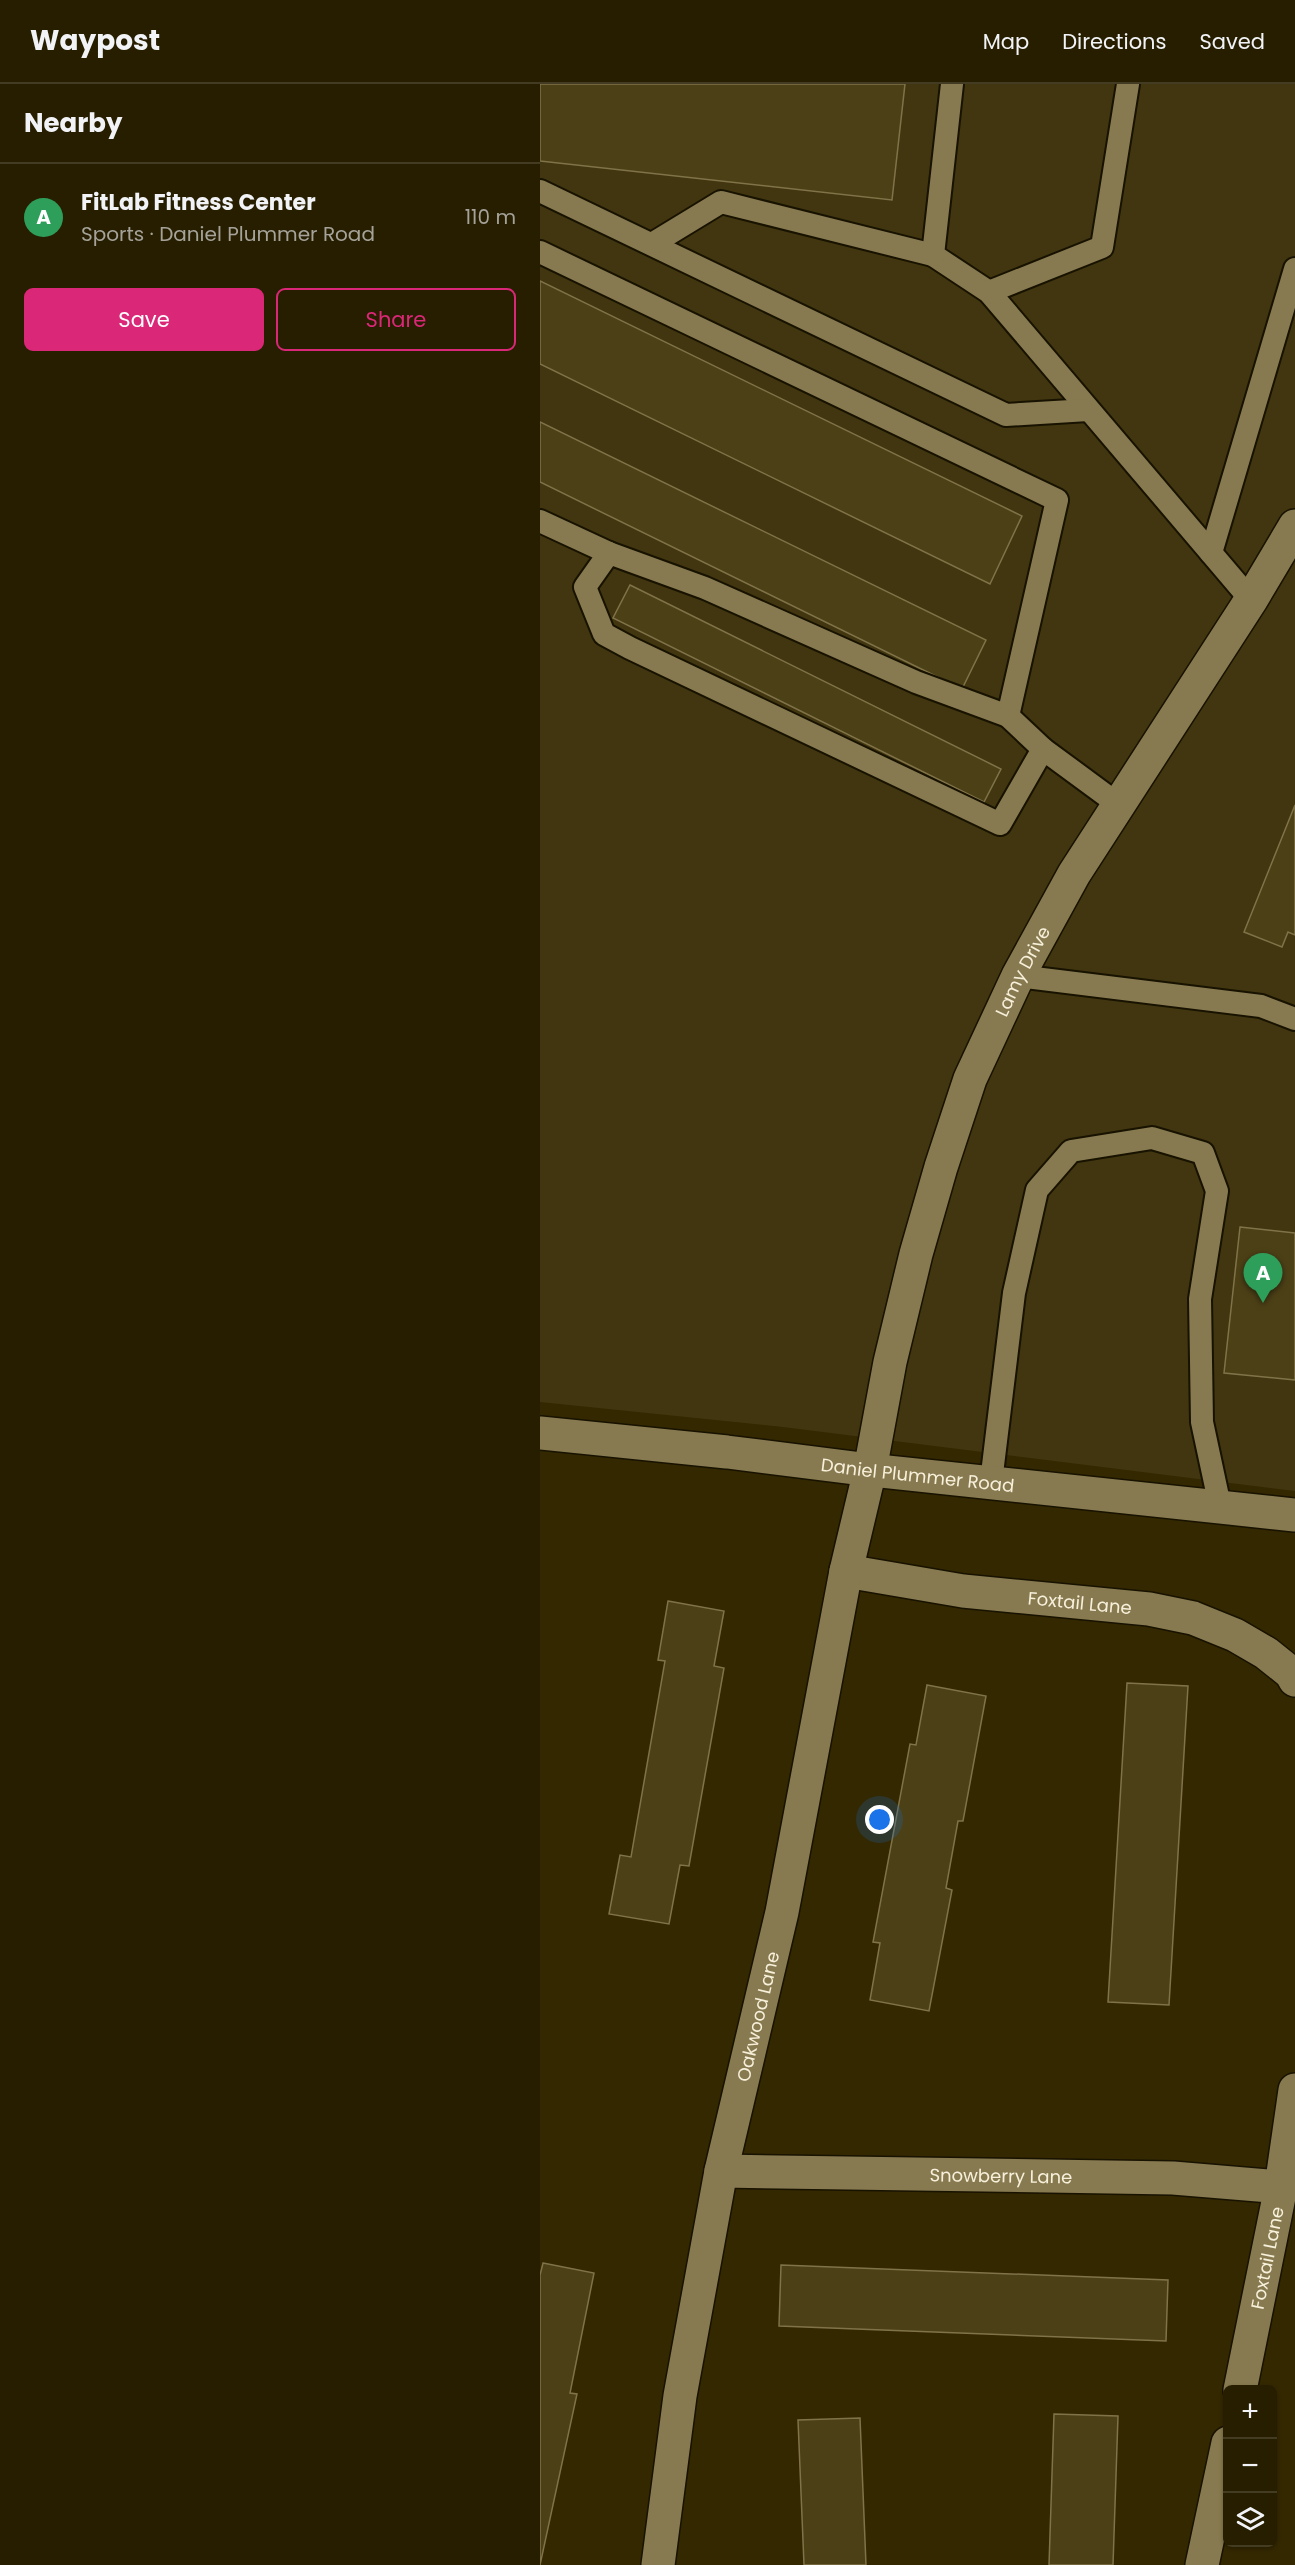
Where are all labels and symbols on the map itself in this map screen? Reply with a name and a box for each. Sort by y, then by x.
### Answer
street label: Lamy Drive [988,921,1056,1020]
pin: A [1244,1254,1282,1303]
street label: Daniel Plummer Road [820,1451,1016,1498]
street label: Foxtail Lane [1027,1585,1133,1620]
your location [865,1805,894,1834]
street label: Oakwood Lane [730,1949,785,2084]
street label: Snowberry Lane [929,2162,1073,2189]
street label: Foxtail Lane [1244,2204,1289,2311]

